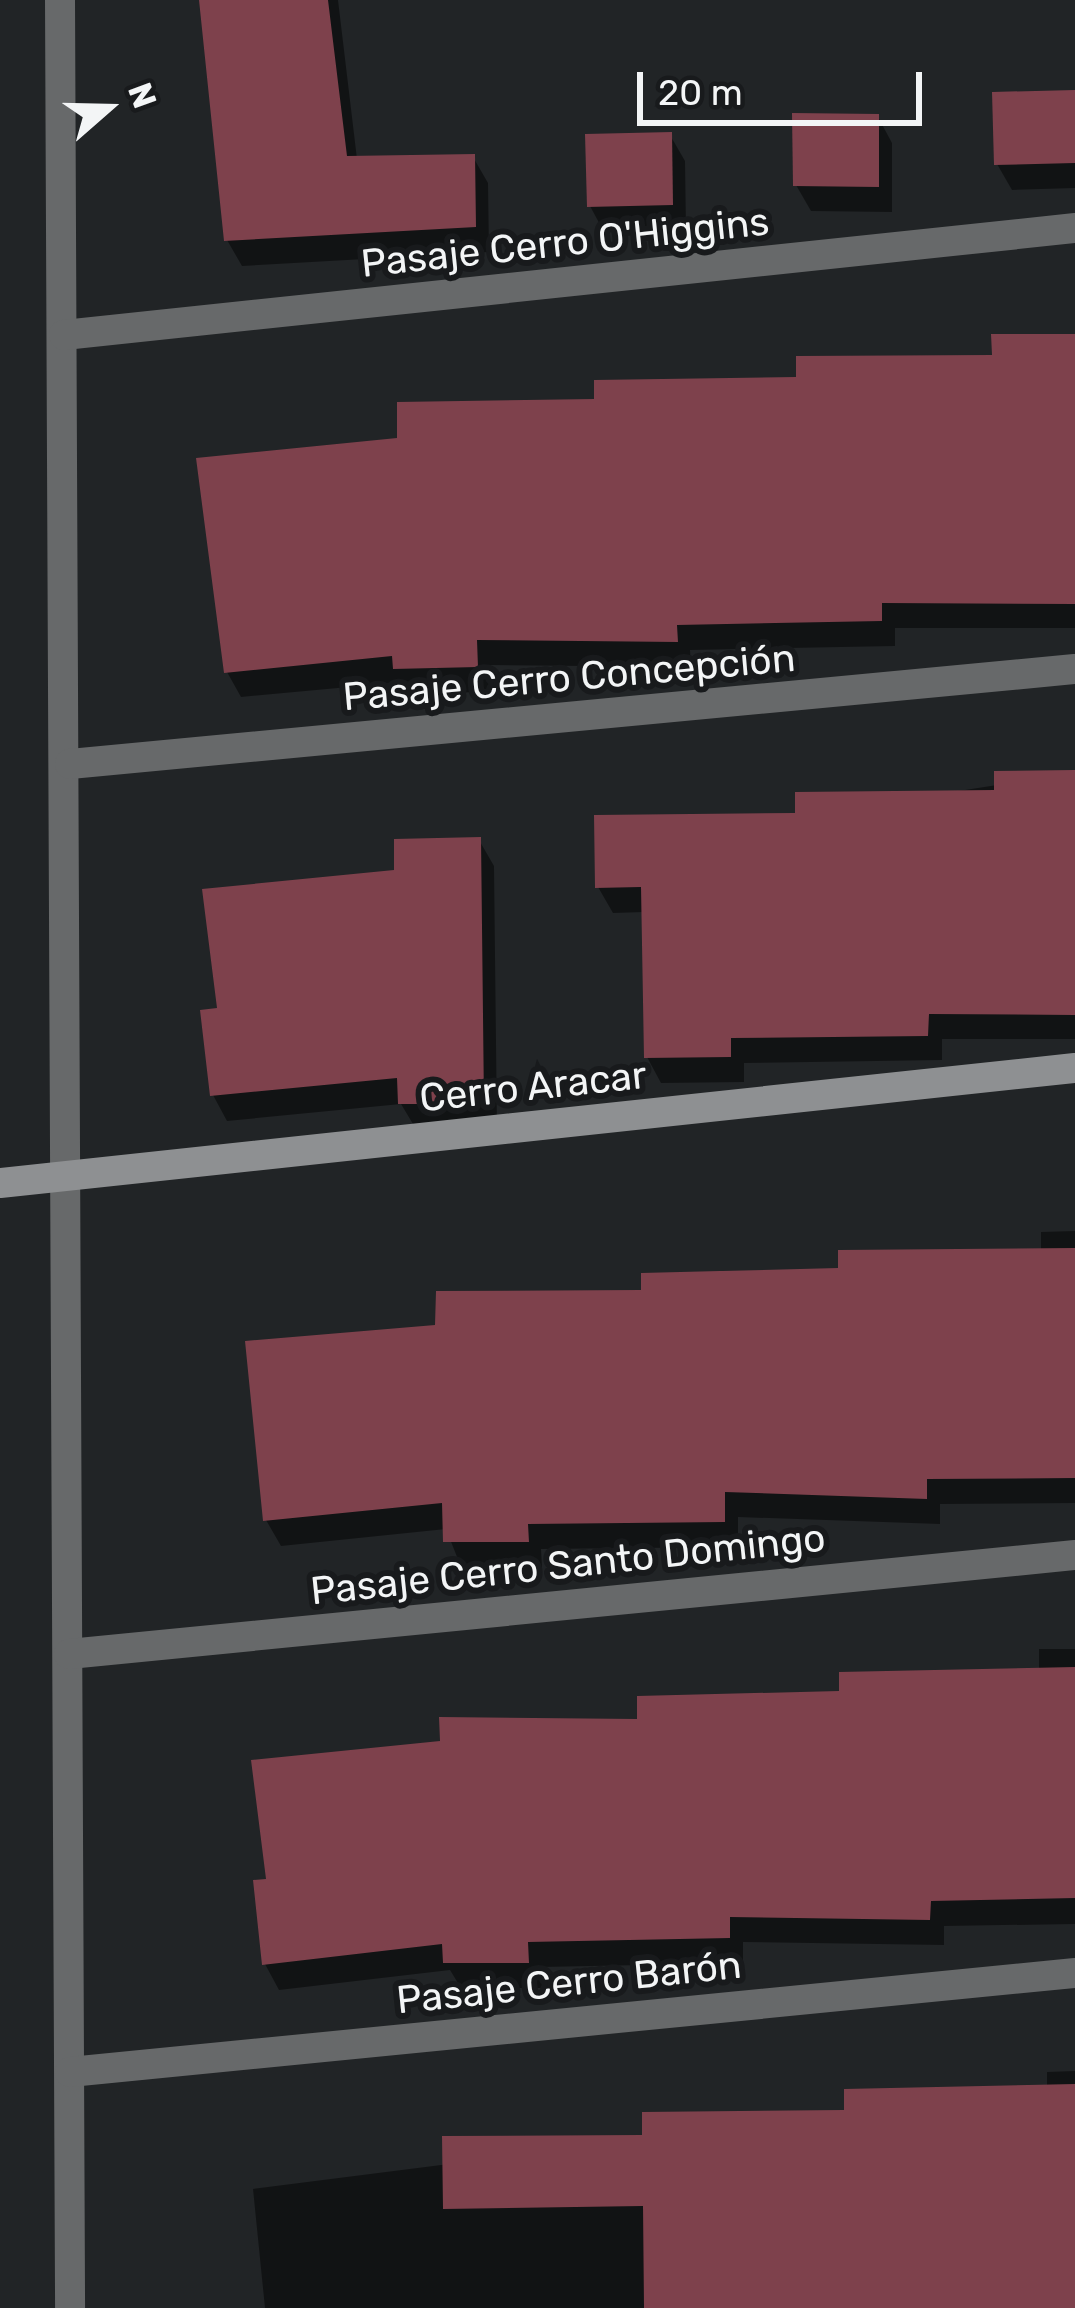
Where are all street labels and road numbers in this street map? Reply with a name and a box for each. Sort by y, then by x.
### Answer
street label: Pasaje Cerro O'Higgins [359,198,771,288]
street label: Pasaje Cerro Concepción [341,635,797,721]
street label: Cerro Aracar [417,1052,649,1122]
street label: Pasaje Cerro Santo Domingo [308,1515,828,1615]
street label: Pasaje Cerro Barón [394,1942,744,2024]

